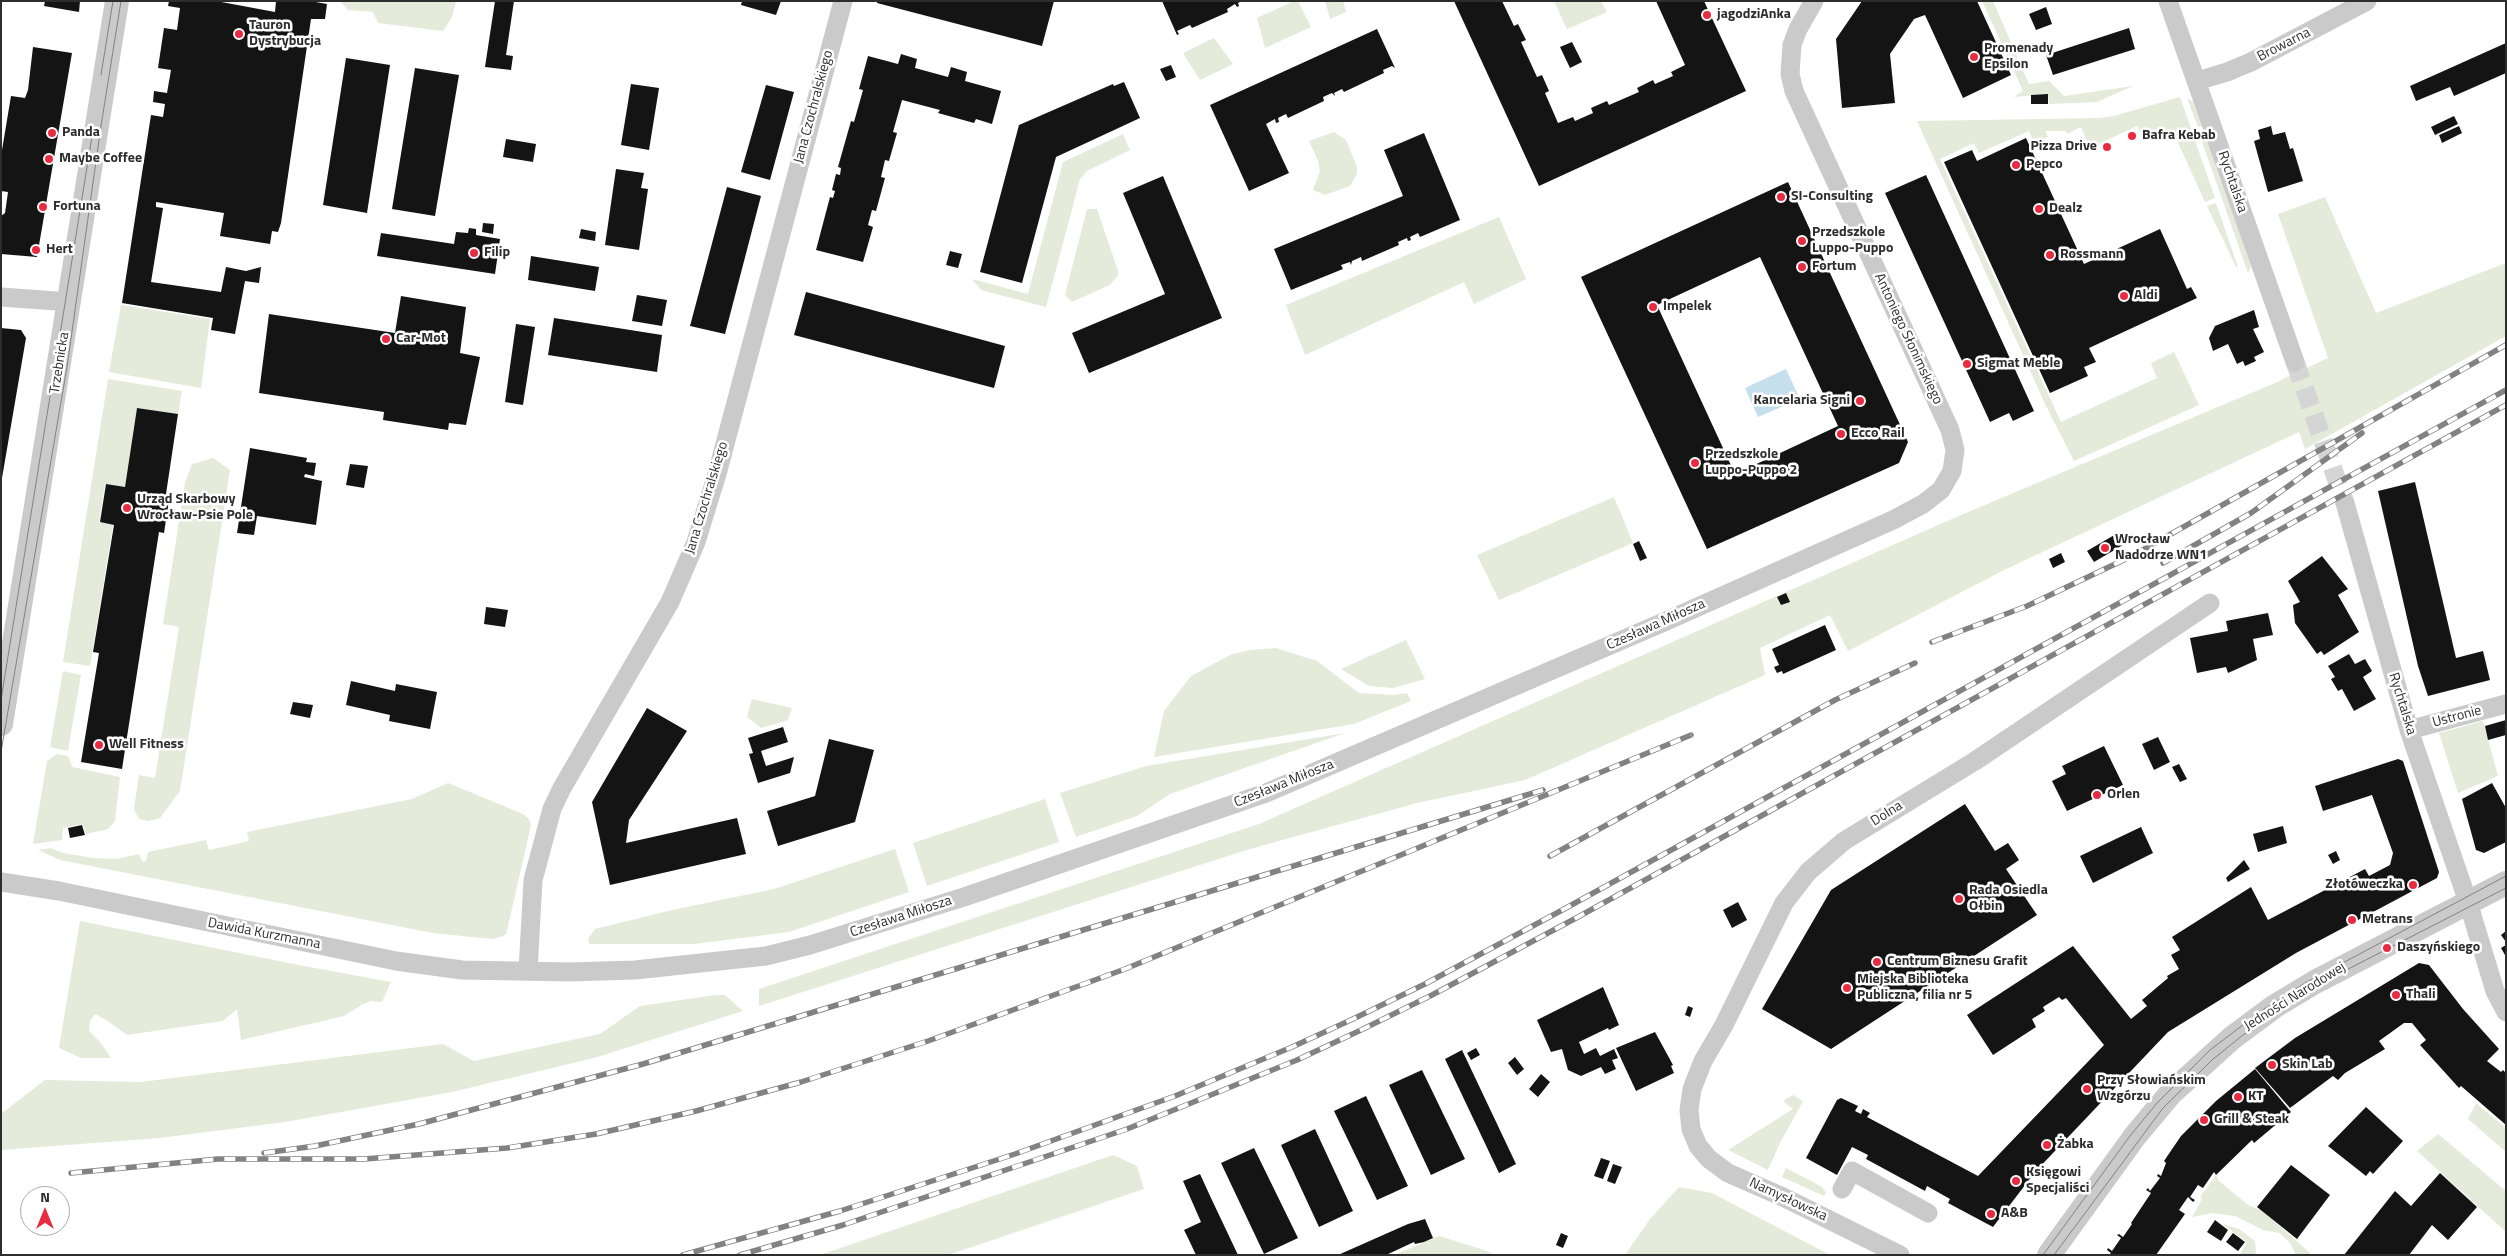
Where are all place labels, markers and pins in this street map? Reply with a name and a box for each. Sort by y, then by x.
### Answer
place label: jagodziAnka [1717,7,1791,23]
marker: jagodziAnka [1701,9,1713,21]
place label: Tauron Dystrybucja [249,18,321,50]
marker: Tauron Dystrybucja [233,28,245,40]
place label: Promenady Epsilon [1984,41,2053,74]
marker: Promenady Epsilon [1968,51,1980,63]
place label: Panda [62,125,100,141]
marker: Panda [46,127,58,139]
place label: Bafra Kebab [2142,128,2216,144]
marker: Bafra Kebab [2126,130,2138,142]
place label: Pizza Drive [2030,139,2097,155]
marker: Pizza Drive [2101,141,2113,153]
place label: Maybe Coffee [59,151,142,167]
marker: Maybe Coffee [43,153,55,165]
place label: Pepco [2026,157,2063,173]
marker: Pepco [2010,159,2022,171]
place label: SI-Consulting [1791,189,1873,205]
marker: SI-Consulting [1775,191,1787,203]
place label: Fortuna [53,199,101,215]
marker: Fortuna [37,201,49,213]
place label: Dealz [2049,201,2082,217]
marker: Dealz [2033,203,2045,215]
place label: Przedszkole Luppo-Puppo [1812,225,1893,258]
marker: Przedszkole Luppo-Puppo [1796,235,1808,247]
place label: Hert [46,242,73,258]
marker: Hert [30,244,42,256]
place label: Filip [484,245,510,261]
marker: Filip [468,247,480,259]
place label: Rossmann [2060,247,2124,263]
marker: Rossmann [2044,249,2056,261]
place label: Fortum [1812,259,1856,275]
marker: Fortum [1796,261,1808,273]
place label: Aldi [2134,288,2158,304]
marker: Aldi [2118,290,2130,302]
place label: Impelek [1663,299,1712,315]
marker: Impelek [1647,301,1659,313]
place label: Car-Mot [396,331,446,347]
marker: Car-Mot [380,333,392,345]
place label: Sigmat Meble [1977,356,2060,372]
marker: Sigmat Meble [1961,358,1973,370]
place label: Kancelaria Signi [1753,393,1850,409]
marker: Kancelaria Signi [1854,395,1866,407]
place label: Ecco Rail [1851,426,1905,442]
marker: Ecco Rail [1835,428,1847,440]
place label: Przedszkole Luppo-Puppo 2 [1705,447,1797,480]
marker: Przedszkole Luppo-Puppo 2 [1689,457,1701,469]
place label: Urząd Skarbowy Wrocław-Psie Pole [137,492,253,524]
marker: Urząd Skarbowy Wrocław-Psie Pole [121,502,133,514]
place label: Wrocław Nadodrze WN1 [2115,532,2207,564]
marker: Wrocław Nadodrze WN1 [2099,542,2111,554]
place label: Well Fitness [109,737,184,753]
marker: Well Fitness [93,739,105,751]
place label: Orlen [2107,787,2140,803]
marker: Orlen [2091,789,2103,801]
place label: Złotóweczka [2325,877,2403,893]
marker: Złotóweczka [2407,879,2419,891]
place label: Rada Osiedla Ołbin [1969,883,2048,916]
marker: Rada Osiedla Ołbin [1953,893,1965,905]
place label: Metrans [2362,912,2413,928]
marker: Metrans [2346,914,2358,926]
place label: Daszyńskiego [2397,940,2480,956]
marker: Daszyńskiego [2381,942,2393,954]
place label: Centrum Biznesu Grafit [1887,954,2028,970]
marker: Centrum Biznesu Grafit [1871,956,1883,968]
place label: Miejska Biblioteka Publiczna, filia nr 5 [1857,972,1972,1004]
marker: Miejska Biblioteka Publiczna, filia nr 5 [1841,982,1853,994]
place label: Thali [2406,987,2436,1003]
marker: Thali [2390,989,2402,1001]
place label: Skin Lab [2282,1057,2333,1073]
marker: Skin Lab [2266,1059,2278,1071]
place label: Przy Słowiańskim Wzgórzu [2097,1073,2206,1106]
marker: Przy Słowiańskim Wzgórzu [2081,1083,2093,1095]
place label: KT [2248,1089,2264,1105]
marker: KT [2232,1091,2244,1103]
place label: Grill & Steak [2214,1112,2289,1128]
marker: Grill & Steak [2198,1114,2210,1126]
place label: Żabka [2057,1137,2094,1153]
marker: Żabka [2041,1139,2053,1151]
place label: Księgowi Specjaliści [2026,1165,2089,1198]
marker: Księgowi Specjaliści [2010,1175,2022,1187]
place label: A&B [2001,1206,2028,1222]
marker: A&B [1985,1208,1997,1220]

